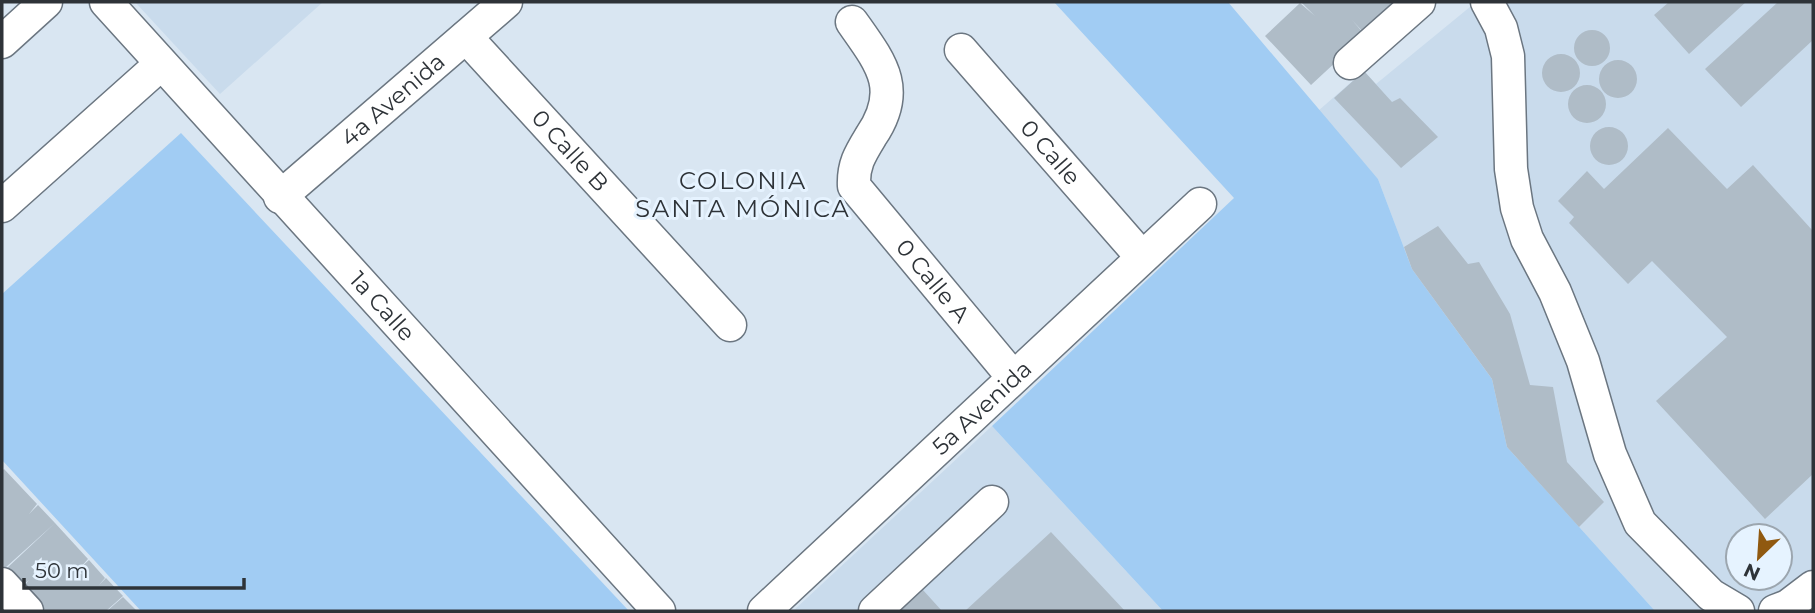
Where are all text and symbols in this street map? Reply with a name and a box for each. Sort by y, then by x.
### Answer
street label: 4a Avenida [335,47,451,152]
street label: 0 Calle B [526,104,614,197]
street label: 0 Calle [1015,114,1086,191]
district label: COLONIA SANTA MÓNICA [635,166,851,223]
street label: 0 Calle A [890,234,976,329]
street label: 1a Calle [344,266,421,347]
street label: 5a Avenida [926,355,1037,461]
north arrow [1724,522,1794,592]
scale bar [24,546,245,590]
text: 50 m [35,558,89,583]
text: N [1740,558,1764,586]

